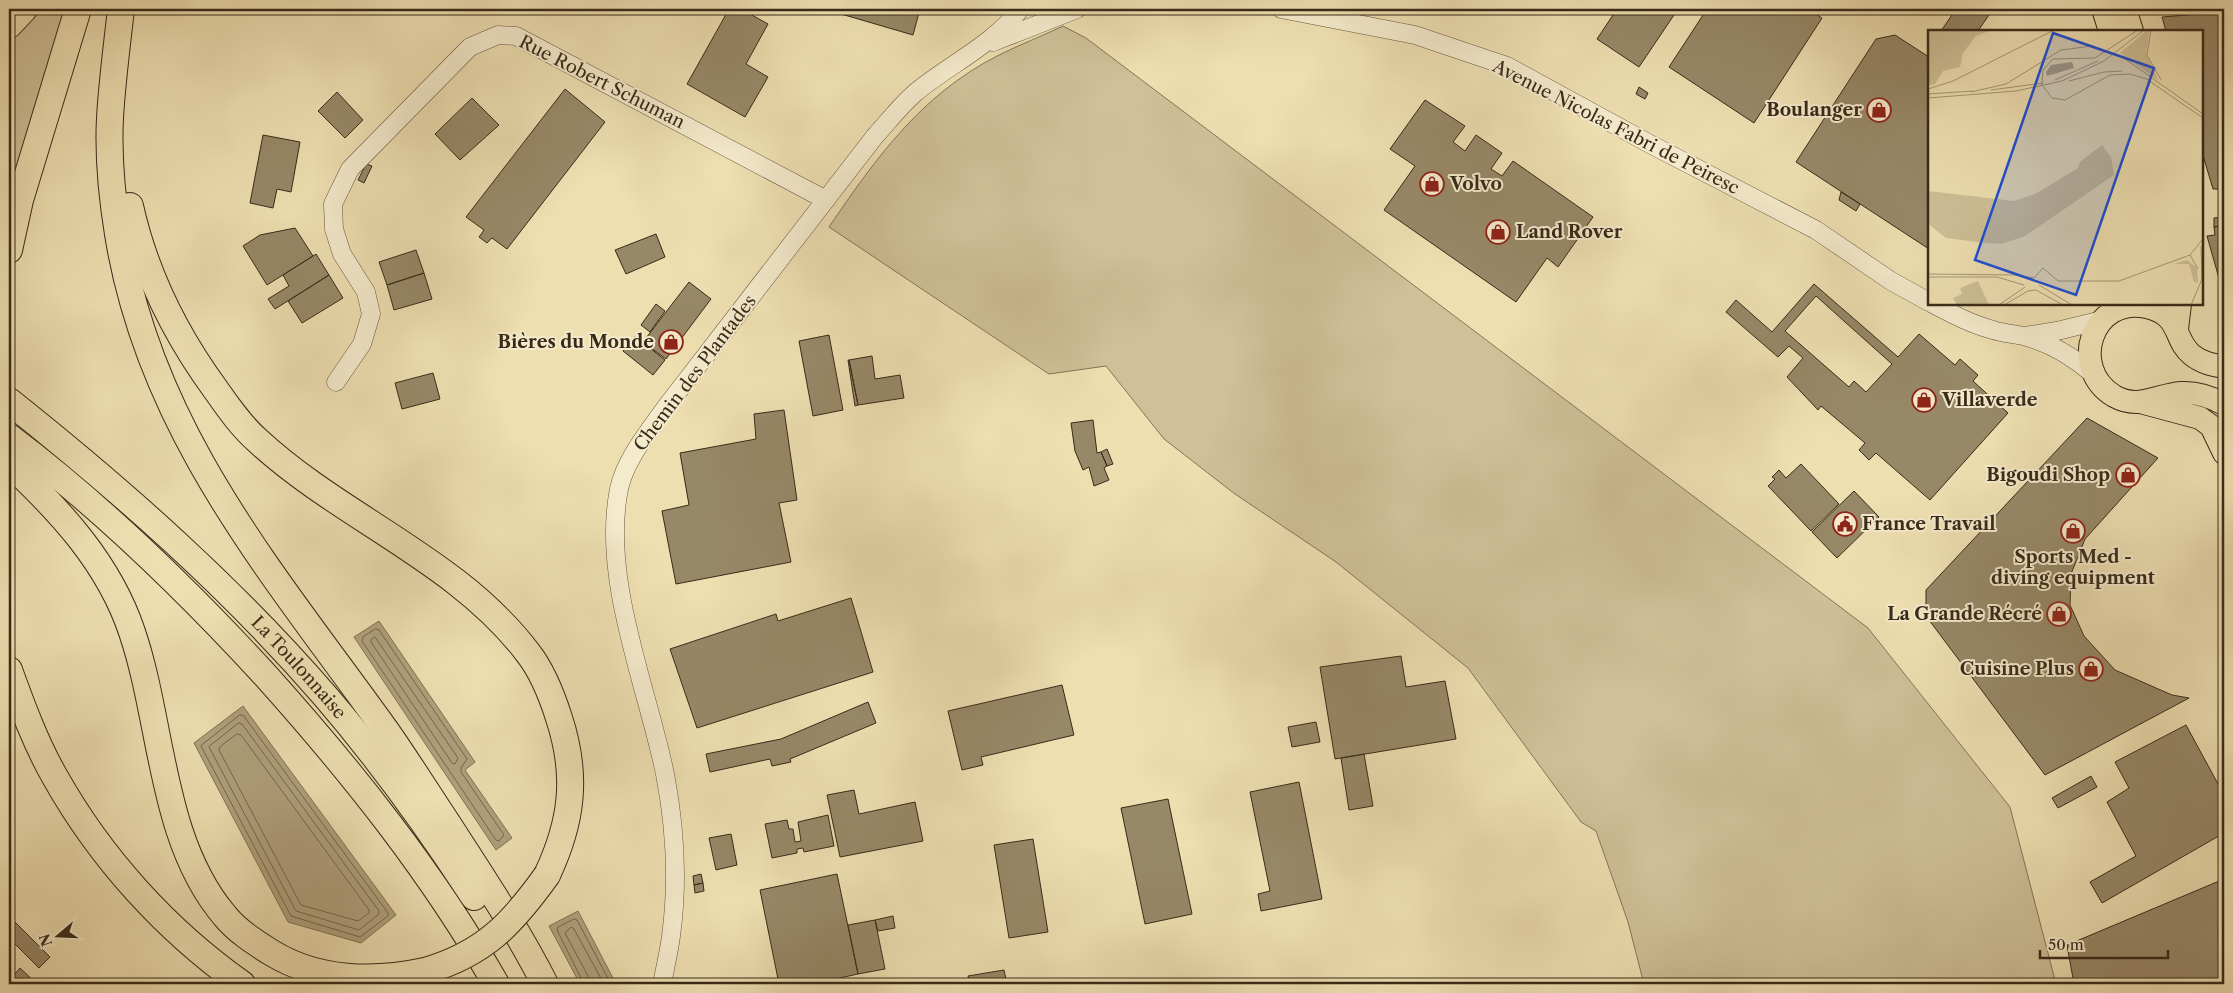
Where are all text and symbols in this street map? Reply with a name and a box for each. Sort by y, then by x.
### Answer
inset map [1928,30,2203,305]
street label: Rue Robert Schuman [515,31,689,133]
street label: Avenue Nicolas Fabri de Peiresc [1488,55,1743,199]
shop icon: Boulanger [1866,97,1892,123]
place label: Boulanger [1766,99,1862,121]
shop icon: Volvo [1419,171,1445,197]
place label: Volvo [1449,173,1502,195]
shop icon: Land Rover [1485,219,1511,245]
place label: Land Rover [1516,221,1623,243]
street label: Chemin des Plantades [629,291,761,455]
shop icon: Bières du Monde [658,329,684,355]
place label: Bières du Monde [498,331,654,353]
shop icon: Villaverde [1911,387,1937,413]
place label: Villaverde [1941,389,2038,411]
shop icon: Bigoudi Shop [2115,462,2141,488]
place label: Bigoudi Shop [1986,464,2110,486]
public building icon: France Travail [1832,511,1858,537]
place label: France Travail [1862,513,1996,535]
shop icon: Sports Med - diving equipment [2060,518,2086,544]
place label: Sports Med - diving equipment [1991,546,2156,589]
shop icon: La Grande Récré [2046,601,2072,627]
place label: La Grande Récré [1887,603,2042,625]
street label: La Toulonnaise [246,611,351,723]
shop icon: Cuisine Plus [2078,656,2104,682]
place label: Cuisine Plus [1960,658,2074,680]
north arrow [32,910,82,960]
scale bar [2040,928,2168,960]
text: N [35,932,56,949]
text: 50 m [2048,935,2084,954]

